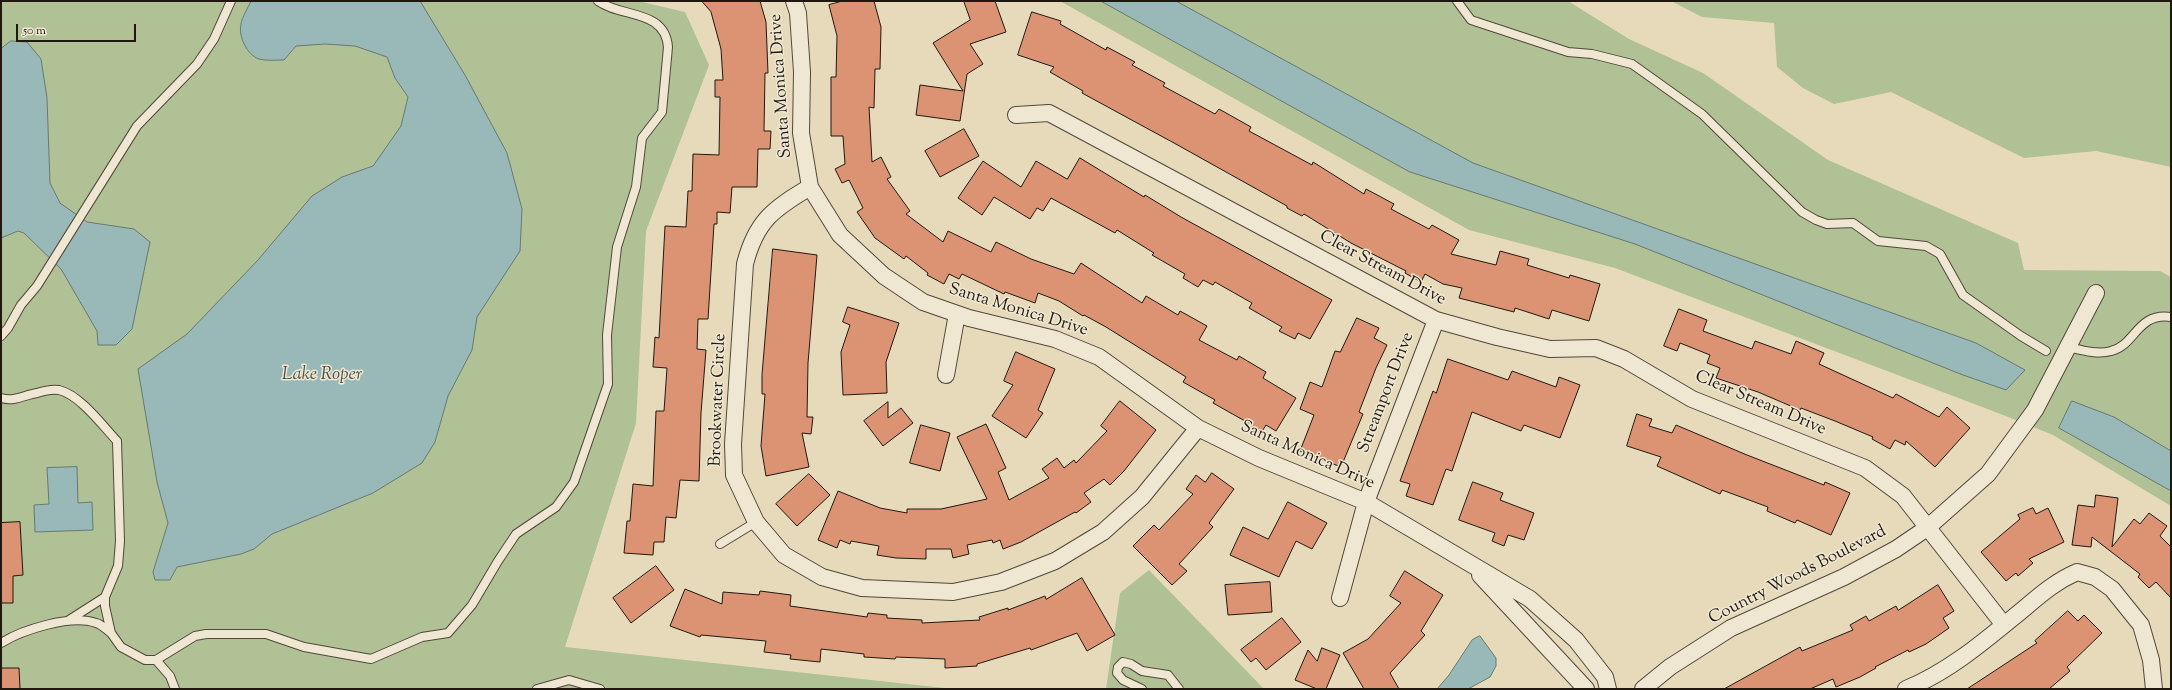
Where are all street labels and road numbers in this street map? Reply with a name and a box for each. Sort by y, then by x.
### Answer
street label: Santa Monica Drive [767,13,797,159]
street label: Clear Stream Drive [1315,227,1449,311]
street label: Santa Monica Drive [946,280,1090,342]
street label: Streamport Drive [1355,330,1419,456]
street label: Brookwater Circle [706,333,732,467]
street label: Clear Stream Drive [1691,367,1829,441]
street label: Santa Monica Drive [1237,417,1377,495]
street label: Country Woods Boulevard [1706,522,1890,630]

